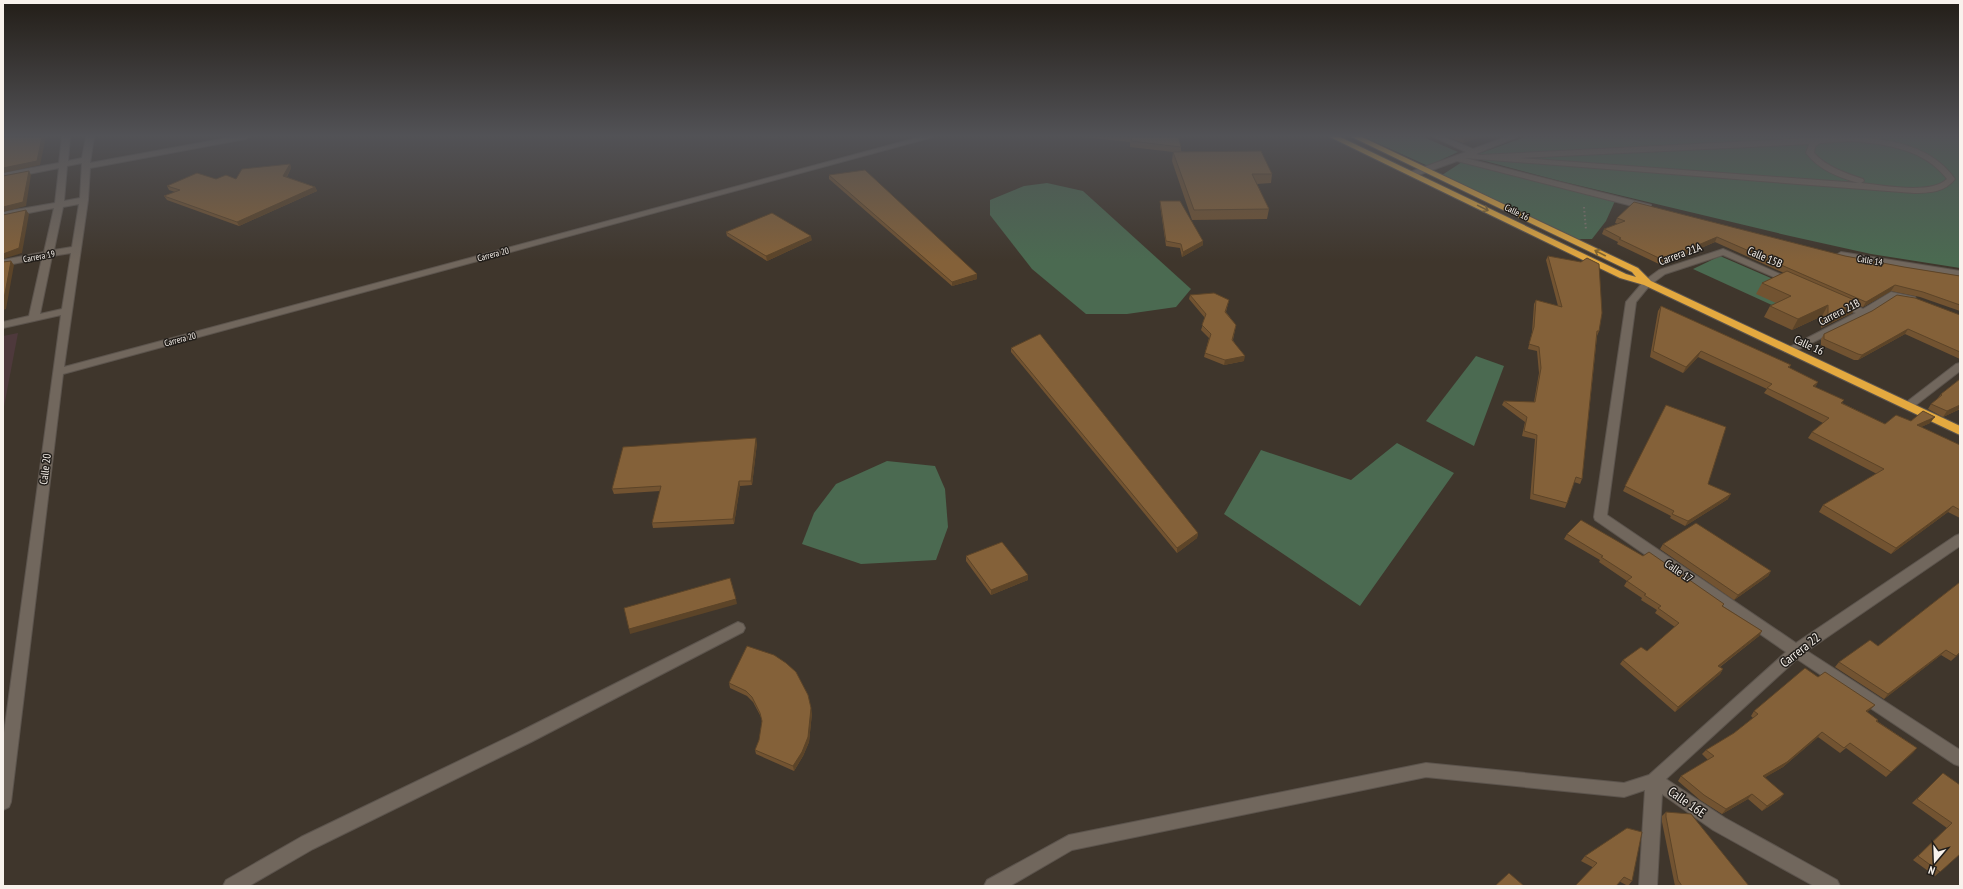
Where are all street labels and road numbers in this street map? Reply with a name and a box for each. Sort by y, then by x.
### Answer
street label: Calle 16 [1503,201,1531,223]
street label: Carrera 21A [1657,240,1704,268]
street label: Calle 15B [1746,243,1784,271]
street label: Carrera 20 [476,245,510,263]
street label: Carrera 19 [22,248,56,264]
street label: Calle 14 [1857,253,1883,267]
street label: Carrera 21B [1816,296,1862,328]
street label: Carrera 20 [163,330,197,348]
street label: Calle 16 [1792,332,1826,358]
street label: Calle 20 [36,453,54,485]
street label: Calle 17 [1662,556,1696,586]
street label: Carrera 22 [1776,629,1824,671]
street label: Calle 16E [1665,783,1709,821]

